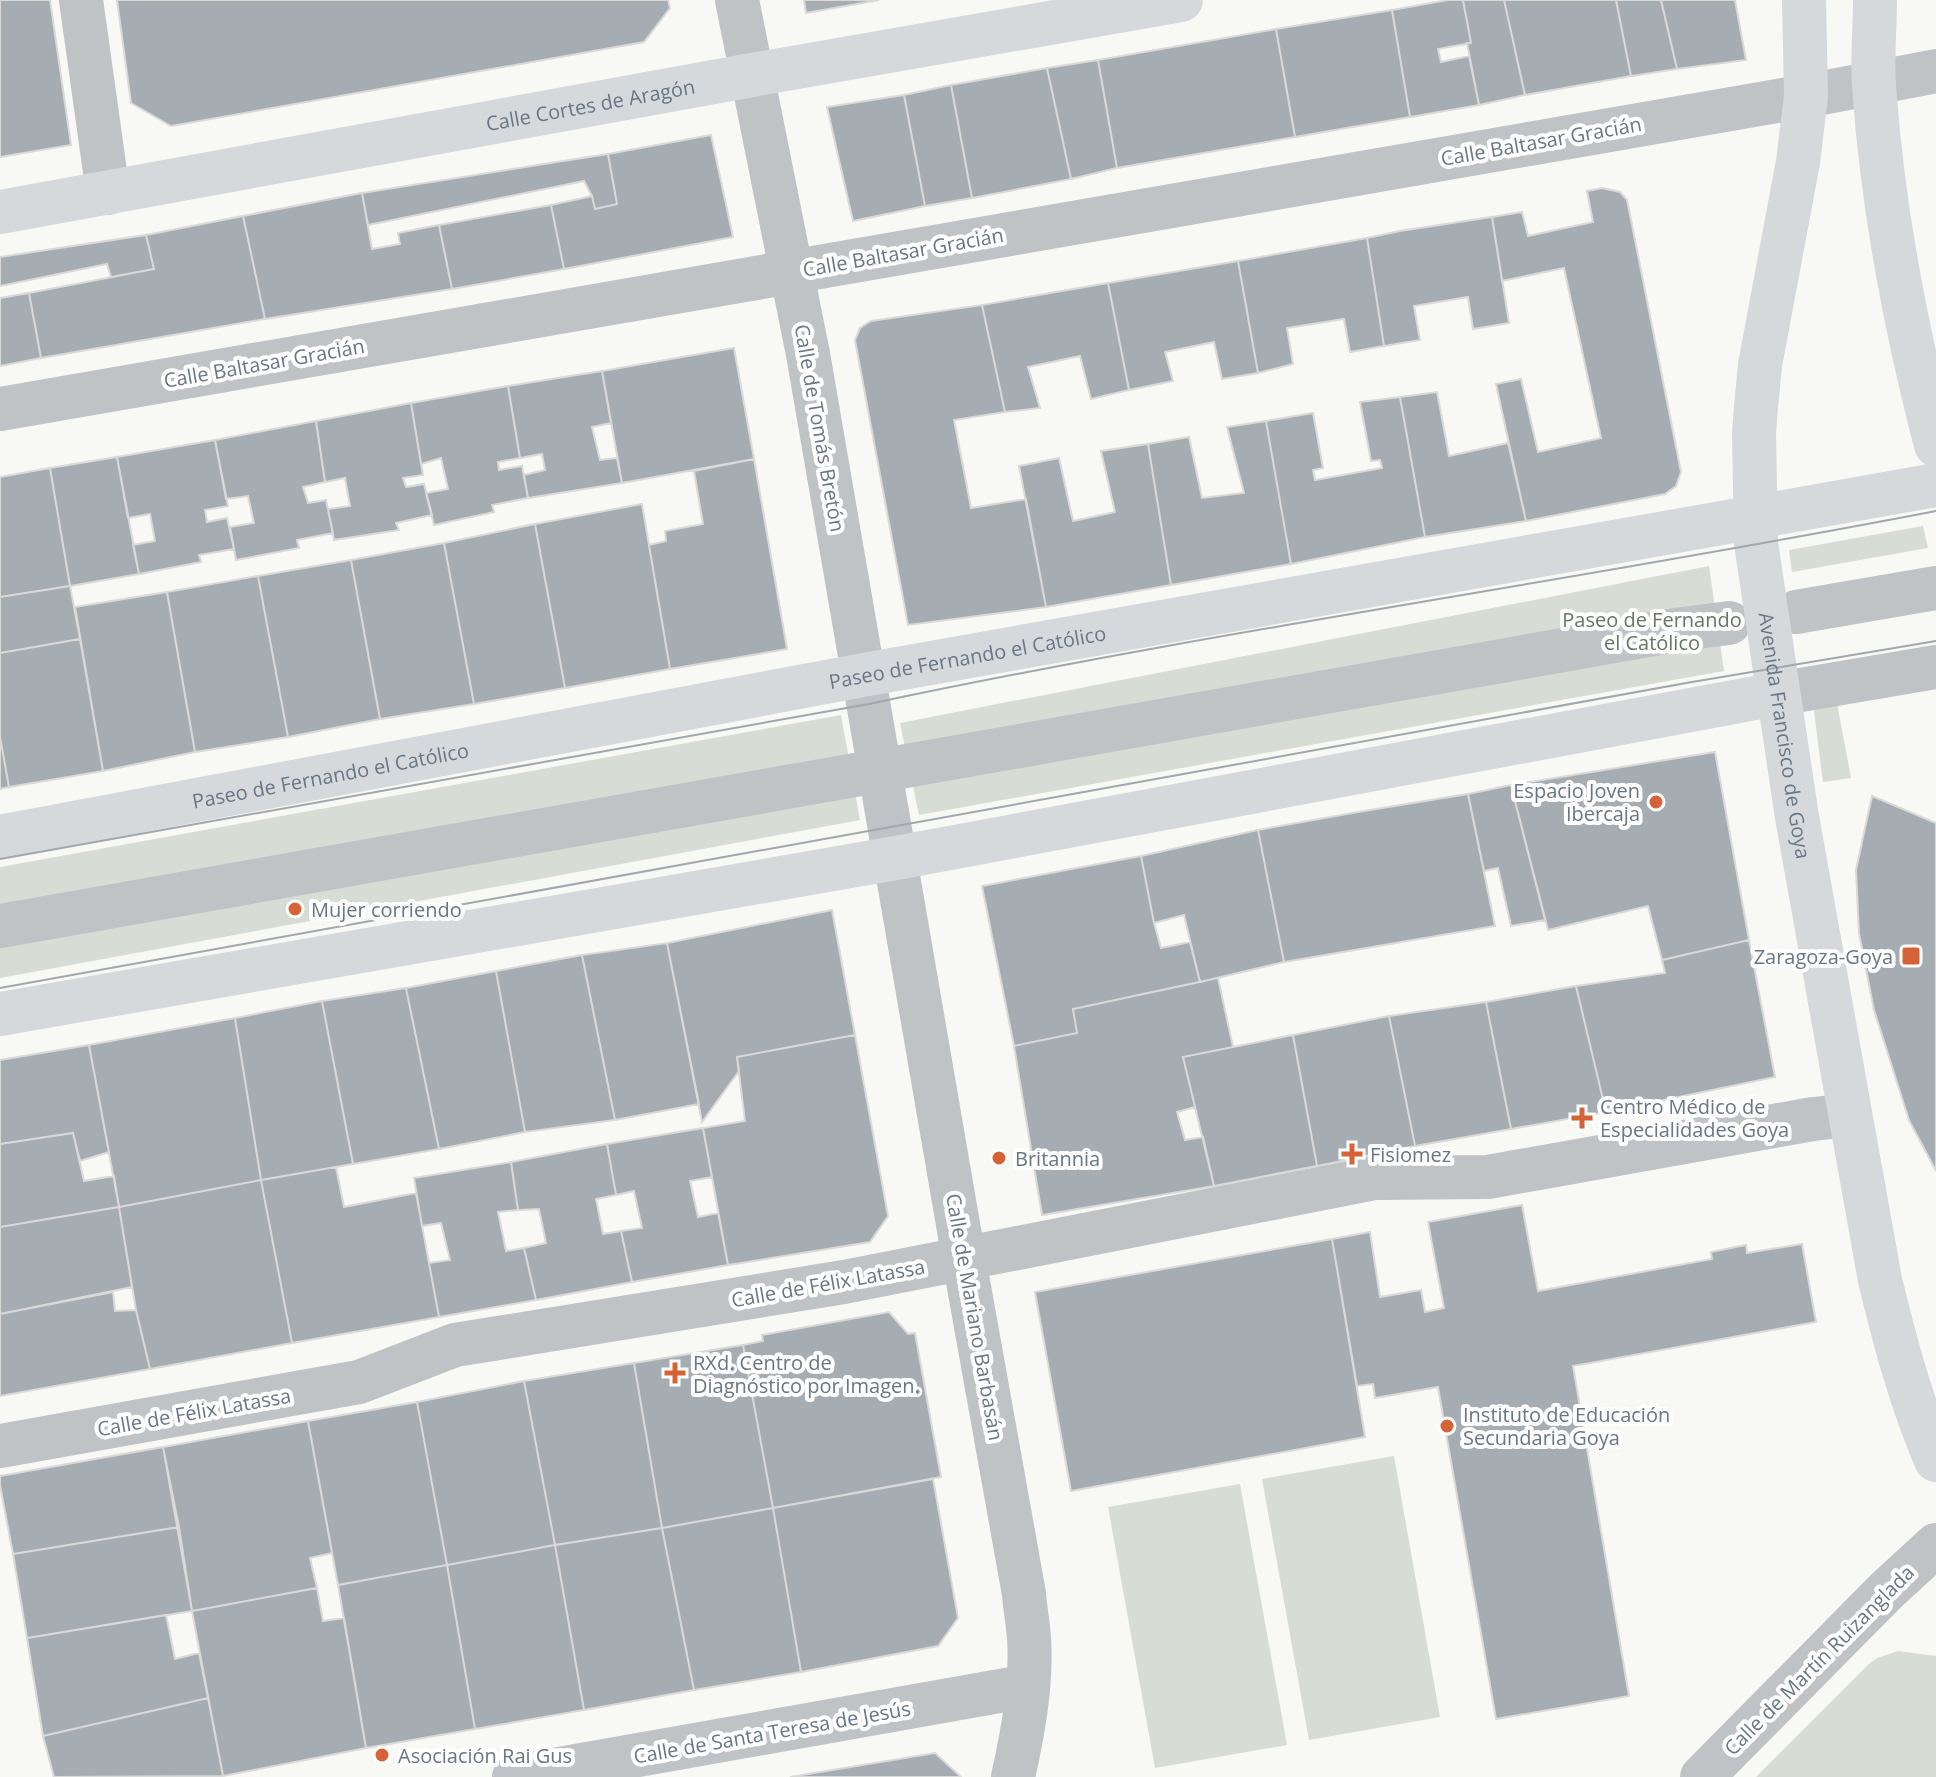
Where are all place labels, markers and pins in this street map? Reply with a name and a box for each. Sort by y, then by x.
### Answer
place label: Espacio Joven Ibercaja [1513,777,1640,827]
marker: Espacio Joven Ibercaja [1647,793,1665,811]
place label: Mujer corriendo [311,896,462,923]
marker: Mujer corriendo [286,900,304,918]
place label: Zaragoza-Goya [1754,943,1893,970]
marker: Zaragoza-Goya [1900,945,1922,967]
place label: Centro Médico de Especialidades Goya [1600,1093,1789,1143]
marker: Centro Médico de Especialidades Goya [1571,1107,1593,1129]
place label: Fisiomez [1370,1141,1451,1168]
marker: Fisiomez [1341,1143,1363,1165]
place label: Britannia [1015,1145,1100,1172]
marker: Britannia [990,1149,1008,1167]
place label: RXd. Centro de Diagnóstico por Imagen. [693,1349,920,1399]
marker: RXd. Centro de Diagnóstico por Imagen. [664,1362,686,1384]
place label: Instituto de Educación Secundaria Goya [1463,1401,1670,1451]
marker: Instituto de Educación Secundaria Goya [1438,1417,1456,1435]
place label: Asociación Rai Gus [398,1742,572,1769]
marker: Asociación Rai Gus [373,1746,391,1764]

